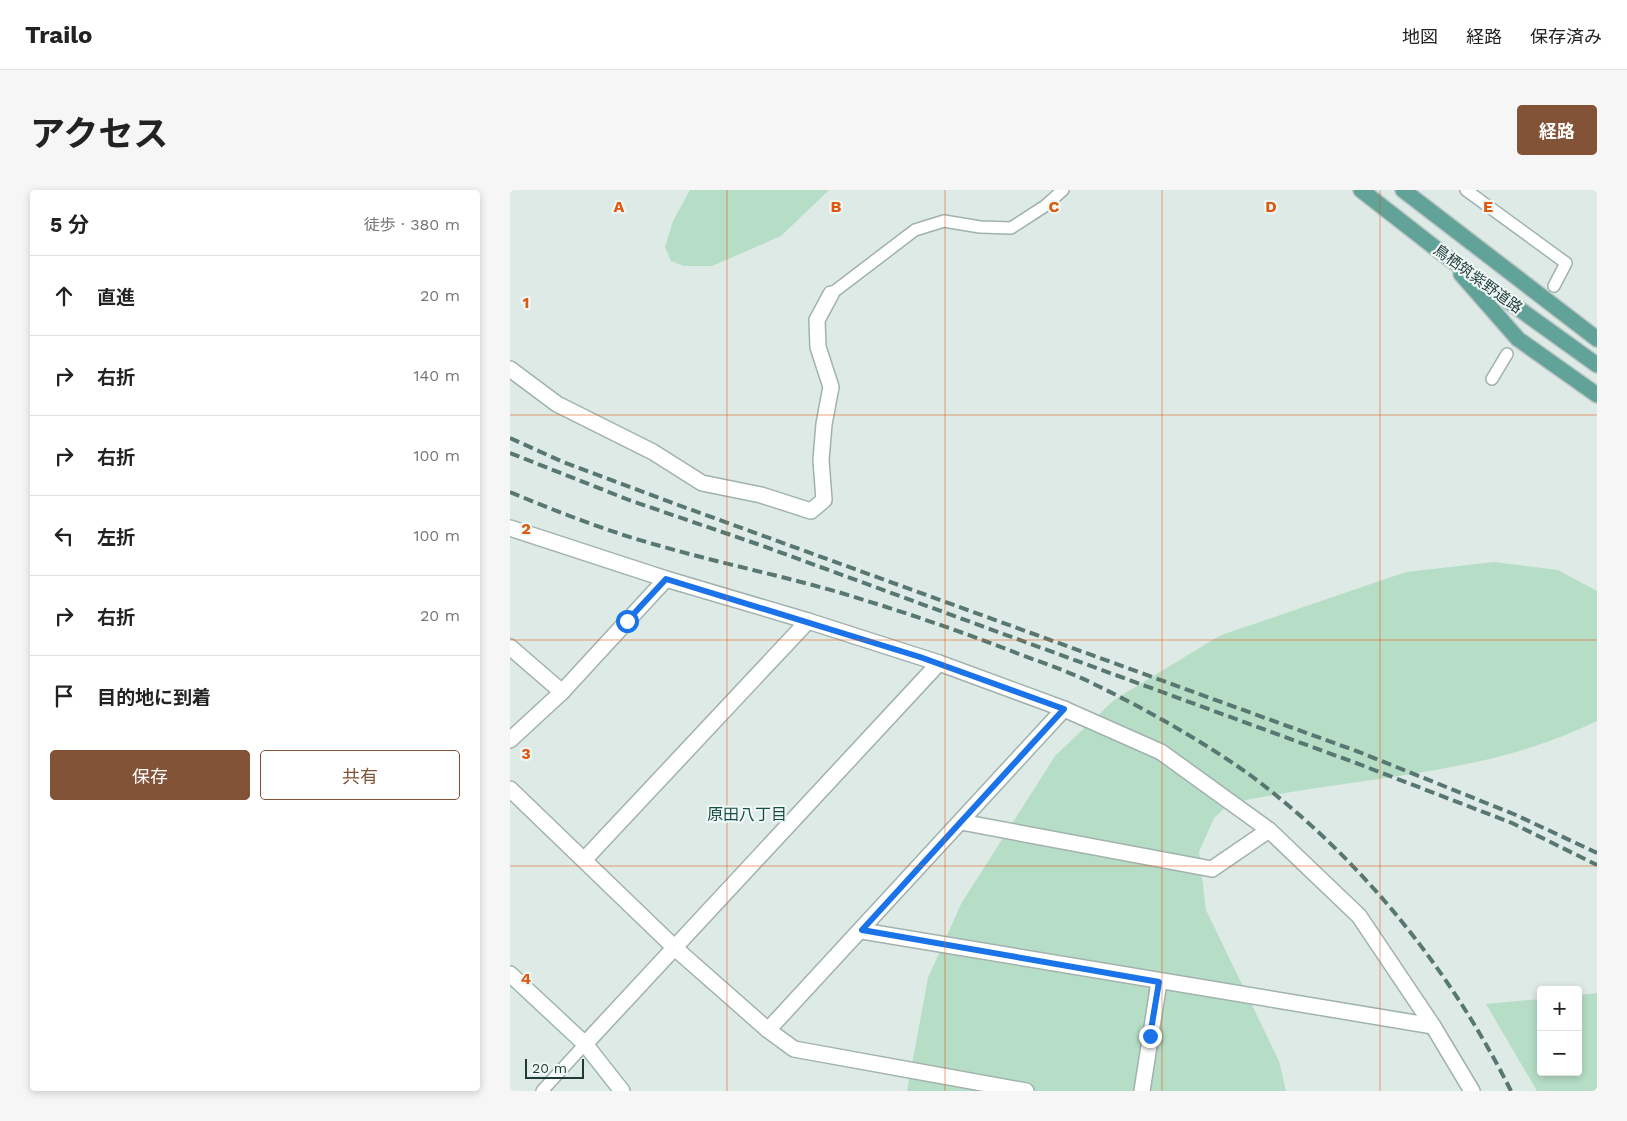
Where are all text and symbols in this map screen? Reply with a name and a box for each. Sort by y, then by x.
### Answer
text: Trailo [25,21,92,49]
text: 地図 [1402,26,1438,47]
text: 経路 [1466,26,1502,47]
text: 保存済み [1530,26,1602,47]
button: 経路 [1517,105,1597,155]
text: アクセス [30,113,168,155]
text: A [614,197,625,216]
text: B [831,197,842,216]
text: C [1049,197,1060,216]
text: D [1265,197,1277,216]
text: E [1483,197,1493,216]
text: 5 分 [50,212,89,237]
text: 徒歩 · 380 m [364,215,460,234]
street label: 鳥栖筑紫野道路 [1430,241,1526,317]
icon: ahead [50,282,78,310]
text: 直進 [97,286,135,309]
text: 20 m [420,286,460,305]
text: 1 [523,293,529,312]
icon: right [50,362,78,390]
text: 右折 [97,366,135,389]
text: 140 m [413,366,460,385]
icon: right [50,442,78,470]
text: 右折 [97,446,135,469]
text: 100 m [413,446,460,465]
text: 2 [521,519,531,538]
icon: left [50,522,78,550]
text: 左折 [97,526,135,549]
text: 100 m [413,526,460,545]
icon: right [50,602,78,630]
text: 右折 [97,606,135,629]
text: 20 m [420,606,460,625]
route start [616,610,639,633]
icon: arrive [50,682,78,710]
text: 目的地に到着 [97,686,211,709]
text: 3 [521,744,531,763]
button: 保存 [50,750,250,800]
button: 共有 [260,750,460,800]
district label: 原田八丁目 [707,805,787,824]
text: 4 [521,969,531,988]
map controls [1537,986,1582,1076]
button: + [1537,986,1582,1031]
route end [1139,1025,1162,1048]
button: − [1537,1031,1582,1076]
scale bar [525,1056,584,1079]
text: 20 m [532,1060,567,1076]

